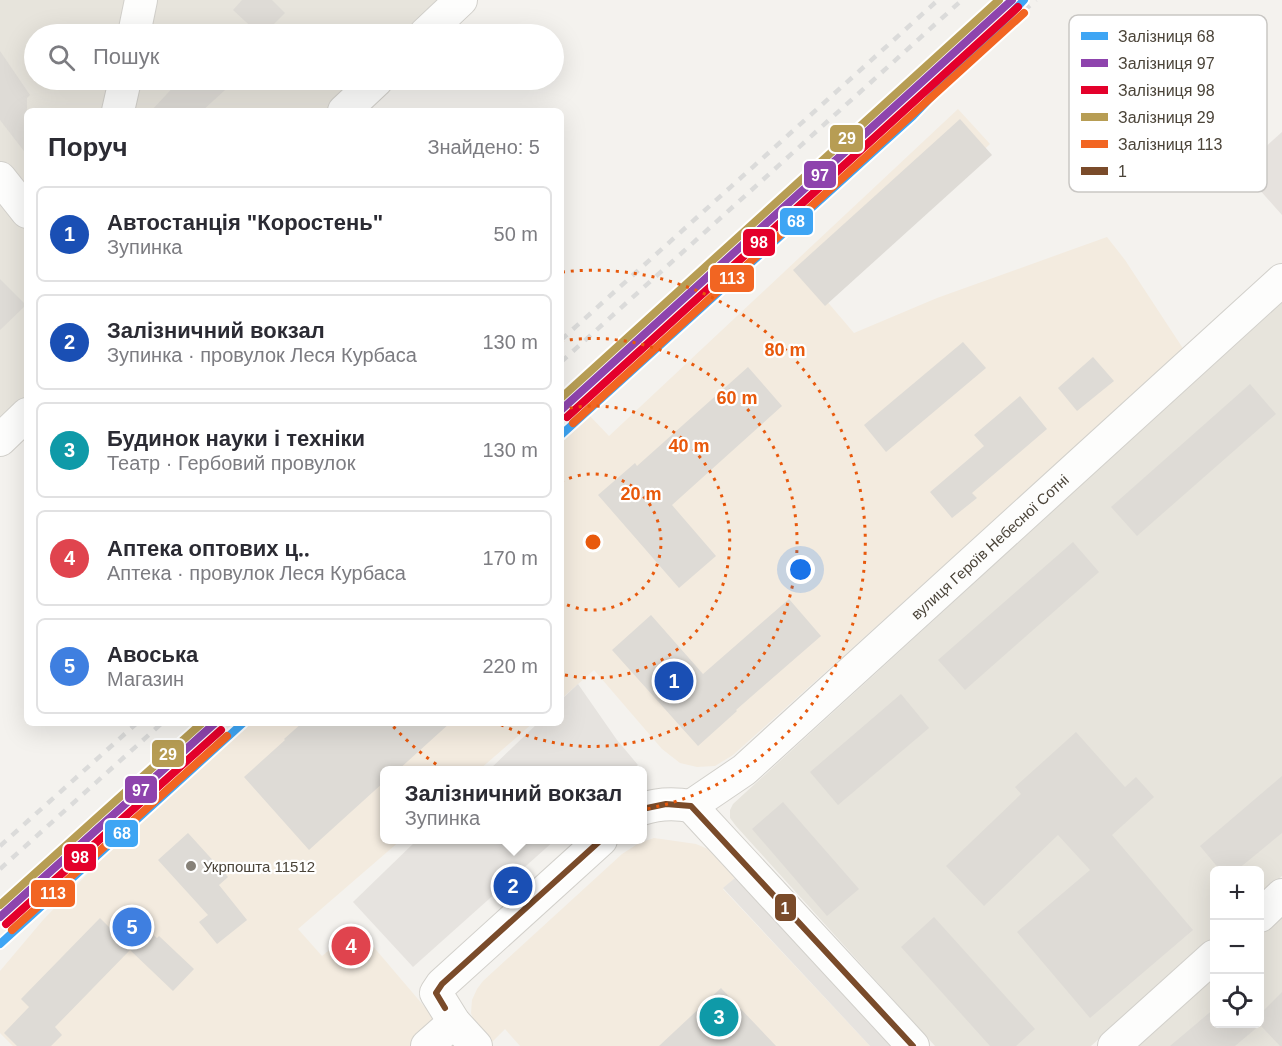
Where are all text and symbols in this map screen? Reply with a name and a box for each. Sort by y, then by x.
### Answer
legend [1069,15,1267,192]
search box [24,24,564,90]
text: Залізниця 68 [1118,28,1215,45]
icon: search [45,41,78,74]
text: Пошук [93,44,159,69]
text: Залізниця 97 [1118,55,1215,72]
text: Залізниця 98 [1118,82,1215,99]
text: Залізниця 29 [1118,109,1215,126]
line badge: 29 [829,124,864,153]
text: 29 [838,130,856,147]
text: Поруч [48,132,128,162]
text: Знайдено: 5 [427,136,540,158]
text: Залізниця 113 [1118,136,1222,153]
line badge: 97 [803,160,837,189]
text: 1 [1118,163,1127,180]
text: 97 [811,167,829,184]
line badge: 68 [779,207,814,236]
text: Автостанція "Коростень" [107,210,383,235]
text: 68 [787,213,805,230]
text: 1 [64,223,75,245]
text: 50 m [494,223,538,245]
line badge: 98 [742,228,776,257]
text: 98 [750,234,768,251]
text: Зупинка [107,236,182,258]
line badge: 113 [709,264,755,293]
text: 113 [719,270,745,287]
text: Залізничний вокзал [107,318,325,343]
text: 2 [64,331,75,353]
text: 130 m [482,331,538,353]
text: 80 m [764,340,806,360]
text: Зупинка · провулок Леся Курбаса [107,344,417,366]
text: 60 m [716,388,758,408]
text: Будинок науки і техніки [107,426,365,451]
text: 40 m [668,436,710,456]
text: 3 [64,439,75,461]
text: 130 m [482,439,538,461]
text: Театр · Гербовий провулок [107,452,355,474]
street label: вулиця Героїв Небесної Сотні [907,471,1072,622]
text: 20 m [620,484,662,504]
centre of rings [583,532,603,552]
text: Аптека оптових ц‥ [107,536,310,561]
text: 4 [64,547,75,569]
text: 170 m [482,547,538,569]
your location [786,555,815,584]
text: Аптека · провулок Леся Курбаса [107,562,406,584]
text: Авоська [107,642,198,667]
text: 5 [64,655,75,677]
text: 220 m [482,655,538,677]
pin: 1 [654,658,694,704]
text: Магазин [107,668,184,690]
line badge: 29 [151,739,185,768]
text: 29 [159,746,177,763]
popup [380,766,647,844]
line badge: 97 [124,775,158,804]
text: Залізничний вокзал [405,781,622,806]
text: 97 [132,782,150,799]
text: Зупинка [405,807,480,829]
line badge: 68 [104,819,139,848]
text: 68 [113,825,131,842]
line badge: 98 [63,843,97,872]
text: 98 [71,849,89,866]
place label: Укрпошта 11512 [203,858,315,875]
marker: Укрпошта 11512 [184,859,198,873]
pin: 2 [494,864,532,908]
map controls [1210,866,1264,1028]
button: + [1210,866,1264,920]
line badge: 113 [30,879,76,908]
text: 113 [40,885,66,902]
line badge: 1 [774,893,797,922]
text: 1 [781,900,790,917]
pin: 5 [112,904,152,950]
button: − [1210,920,1264,974]
pin: 4 [332,924,370,968]
button: locate [1210,974,1264,1028]
pin: 3 [700,994,738,1040]

